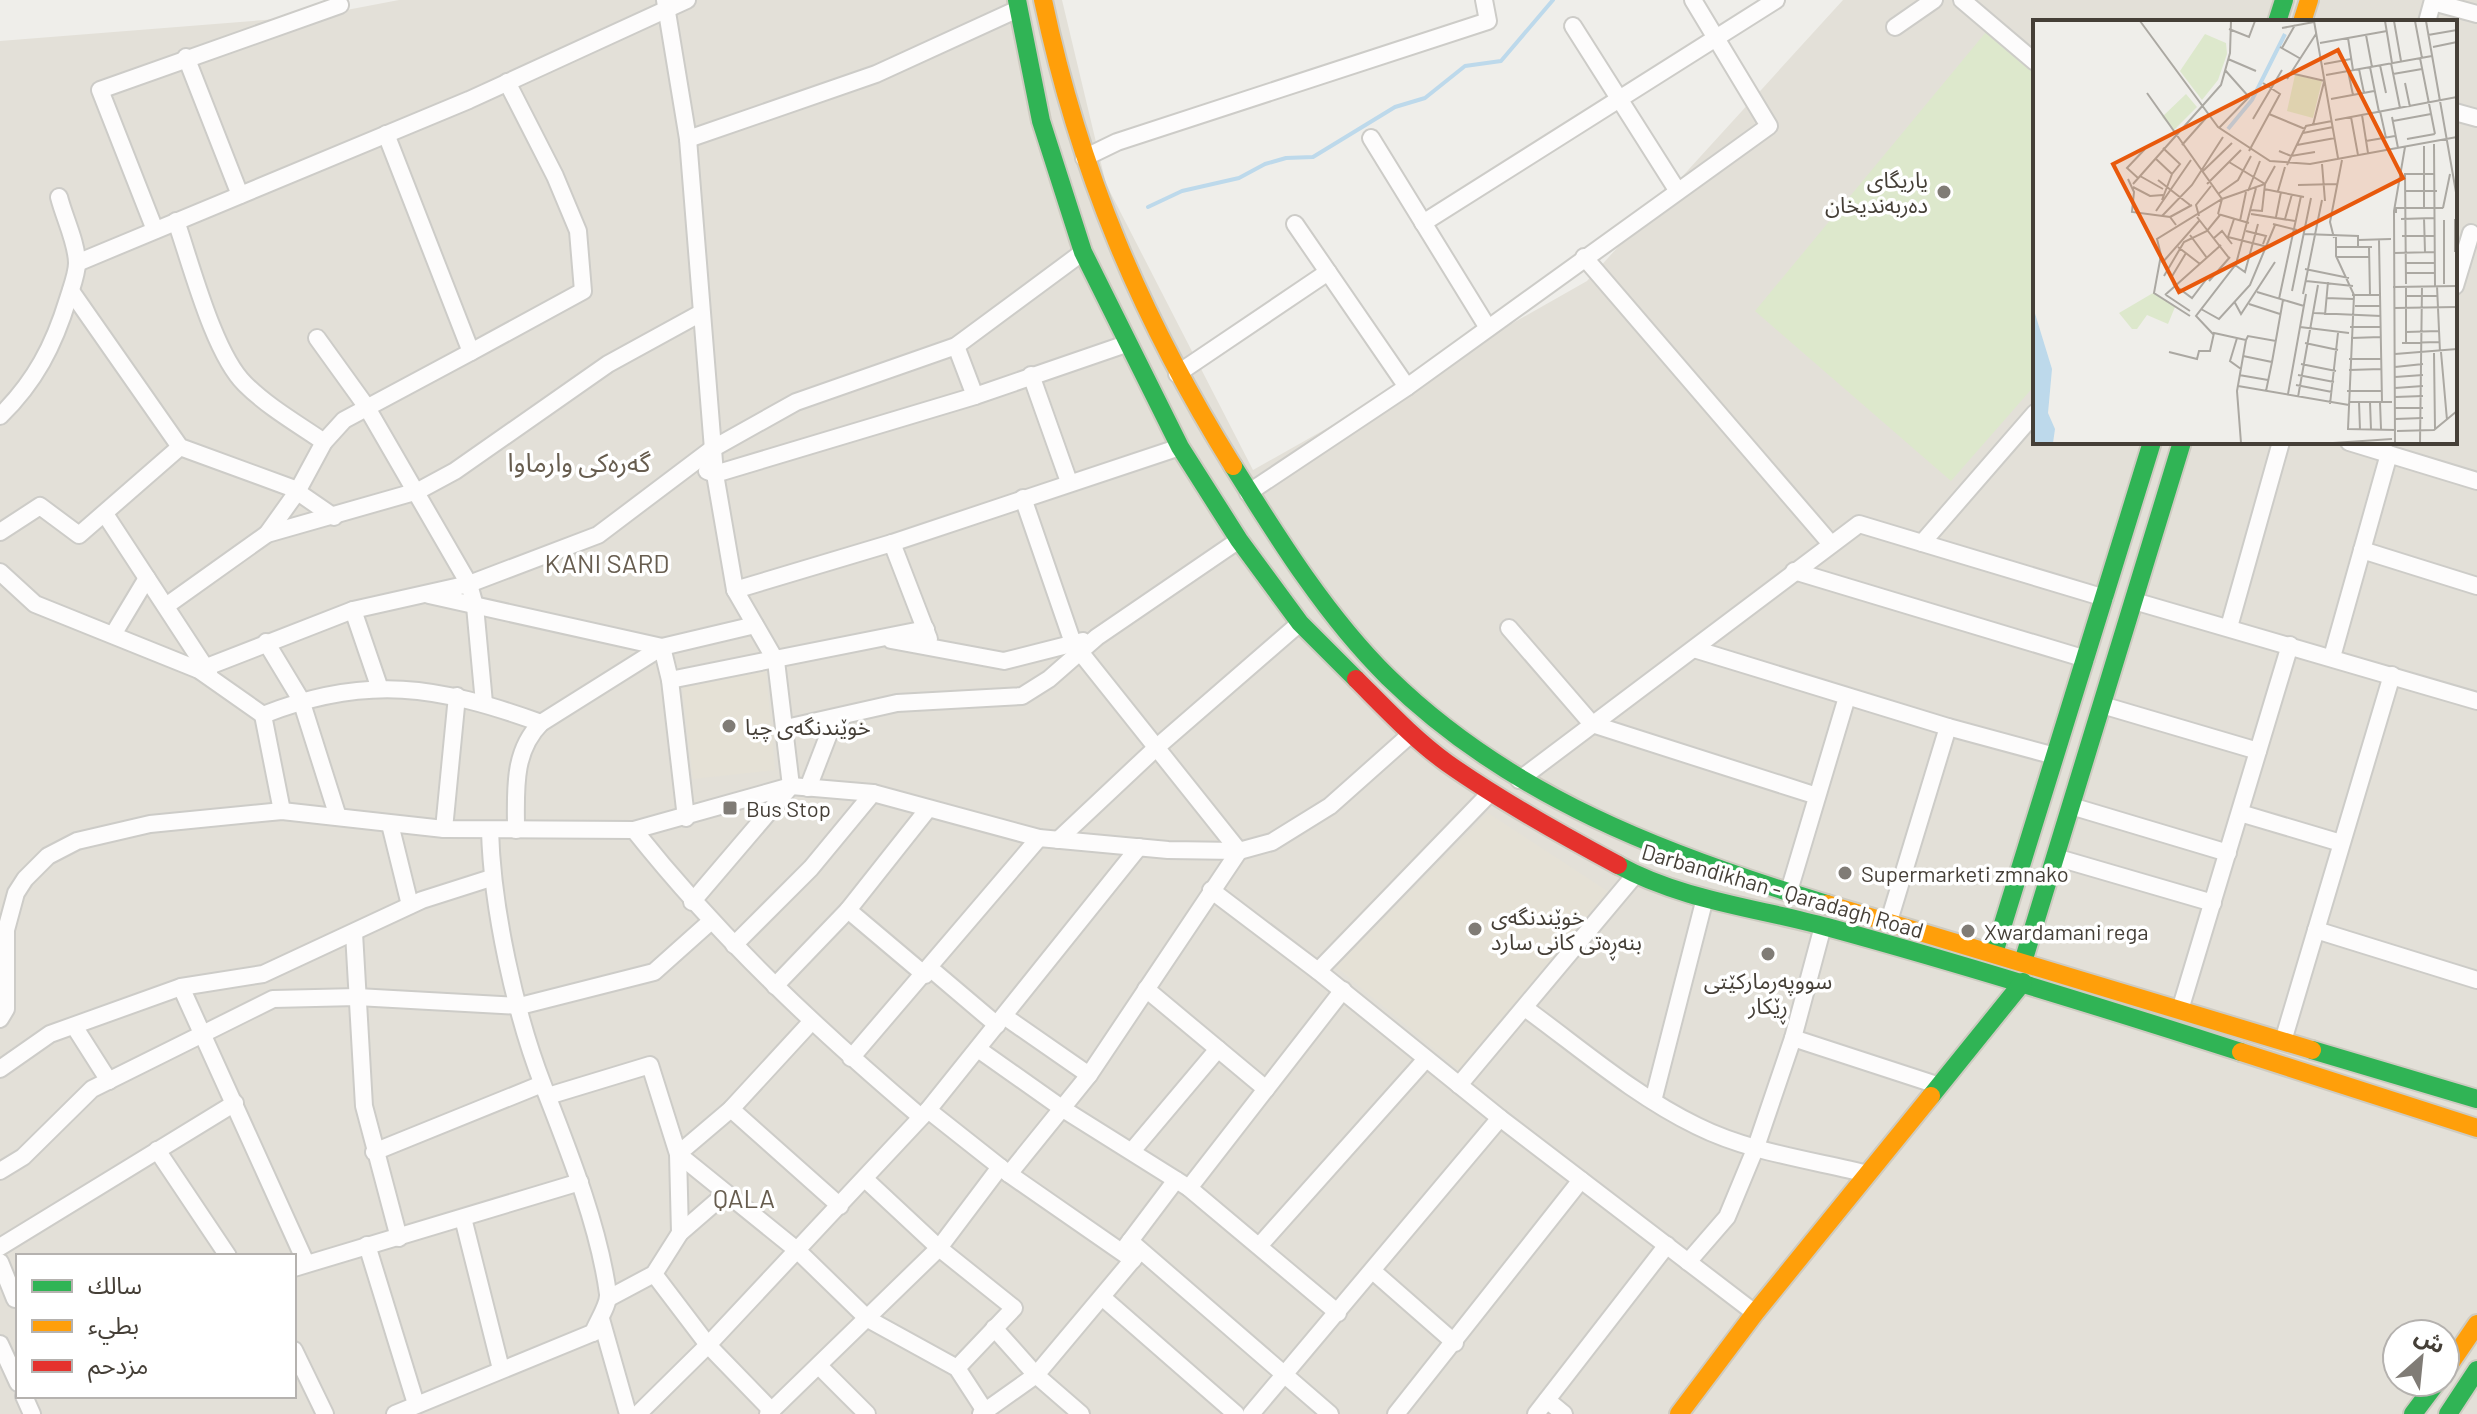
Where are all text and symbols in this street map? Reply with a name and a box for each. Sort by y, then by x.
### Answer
inset map [2033,20,2457,444]
place label: یاریگاى ده‌ربه‌ندیخان [1825,166,1928,219]
marker: یاریگاى ده‌ربه‌ندیخان [1935,183,1953,201]
district label: گەرەکی وارماوا [508,446,651,478]
district label: KANI SARD [545,547,669,578]
place label: خوێندنگەی چیا [745,713,871,742]
marker: خوێندنگەی چیا [720,717,738,735]
place label: Bus Stop [746,795,831,821]
marker: Bus Stop [721,799,739,817]
street label: Darbandikhan - Qaradagh Road [1639,837,1927,943]
place label: Supermarketi zmnako [1861,860,2069,886]
marker: Supermarketi zmnako [1836,864,1854,882]
place label: خوێندنگەی بنەڕەتی کانی سارد [1491,903,1642,961]
place label: Xwardamani rega [1984,918,2149,944]
marker: خوێندنگەی بنەڕەتی کانی سارد [1466,920,1484,938]
marker: Xwardamani rega [1959,922,1977,940]
marker: سووپەرمارکێتی ڕێکار [1759,945,1777,963]
place label: سووپەرمارکێتی ڕێکار [1704,967,1832,1025]
district label: QALA [713,1182,775,1213]
legend [16,1254,296,1398]
text: سالك [88,1270,142,1299]
text: بطيء [88,1310,139,1345]
north arrow [2381,1318,2461,1398]
text: ش [2411,1321,2450,1359]
text: مزدحم [88,1350,148,1383]

